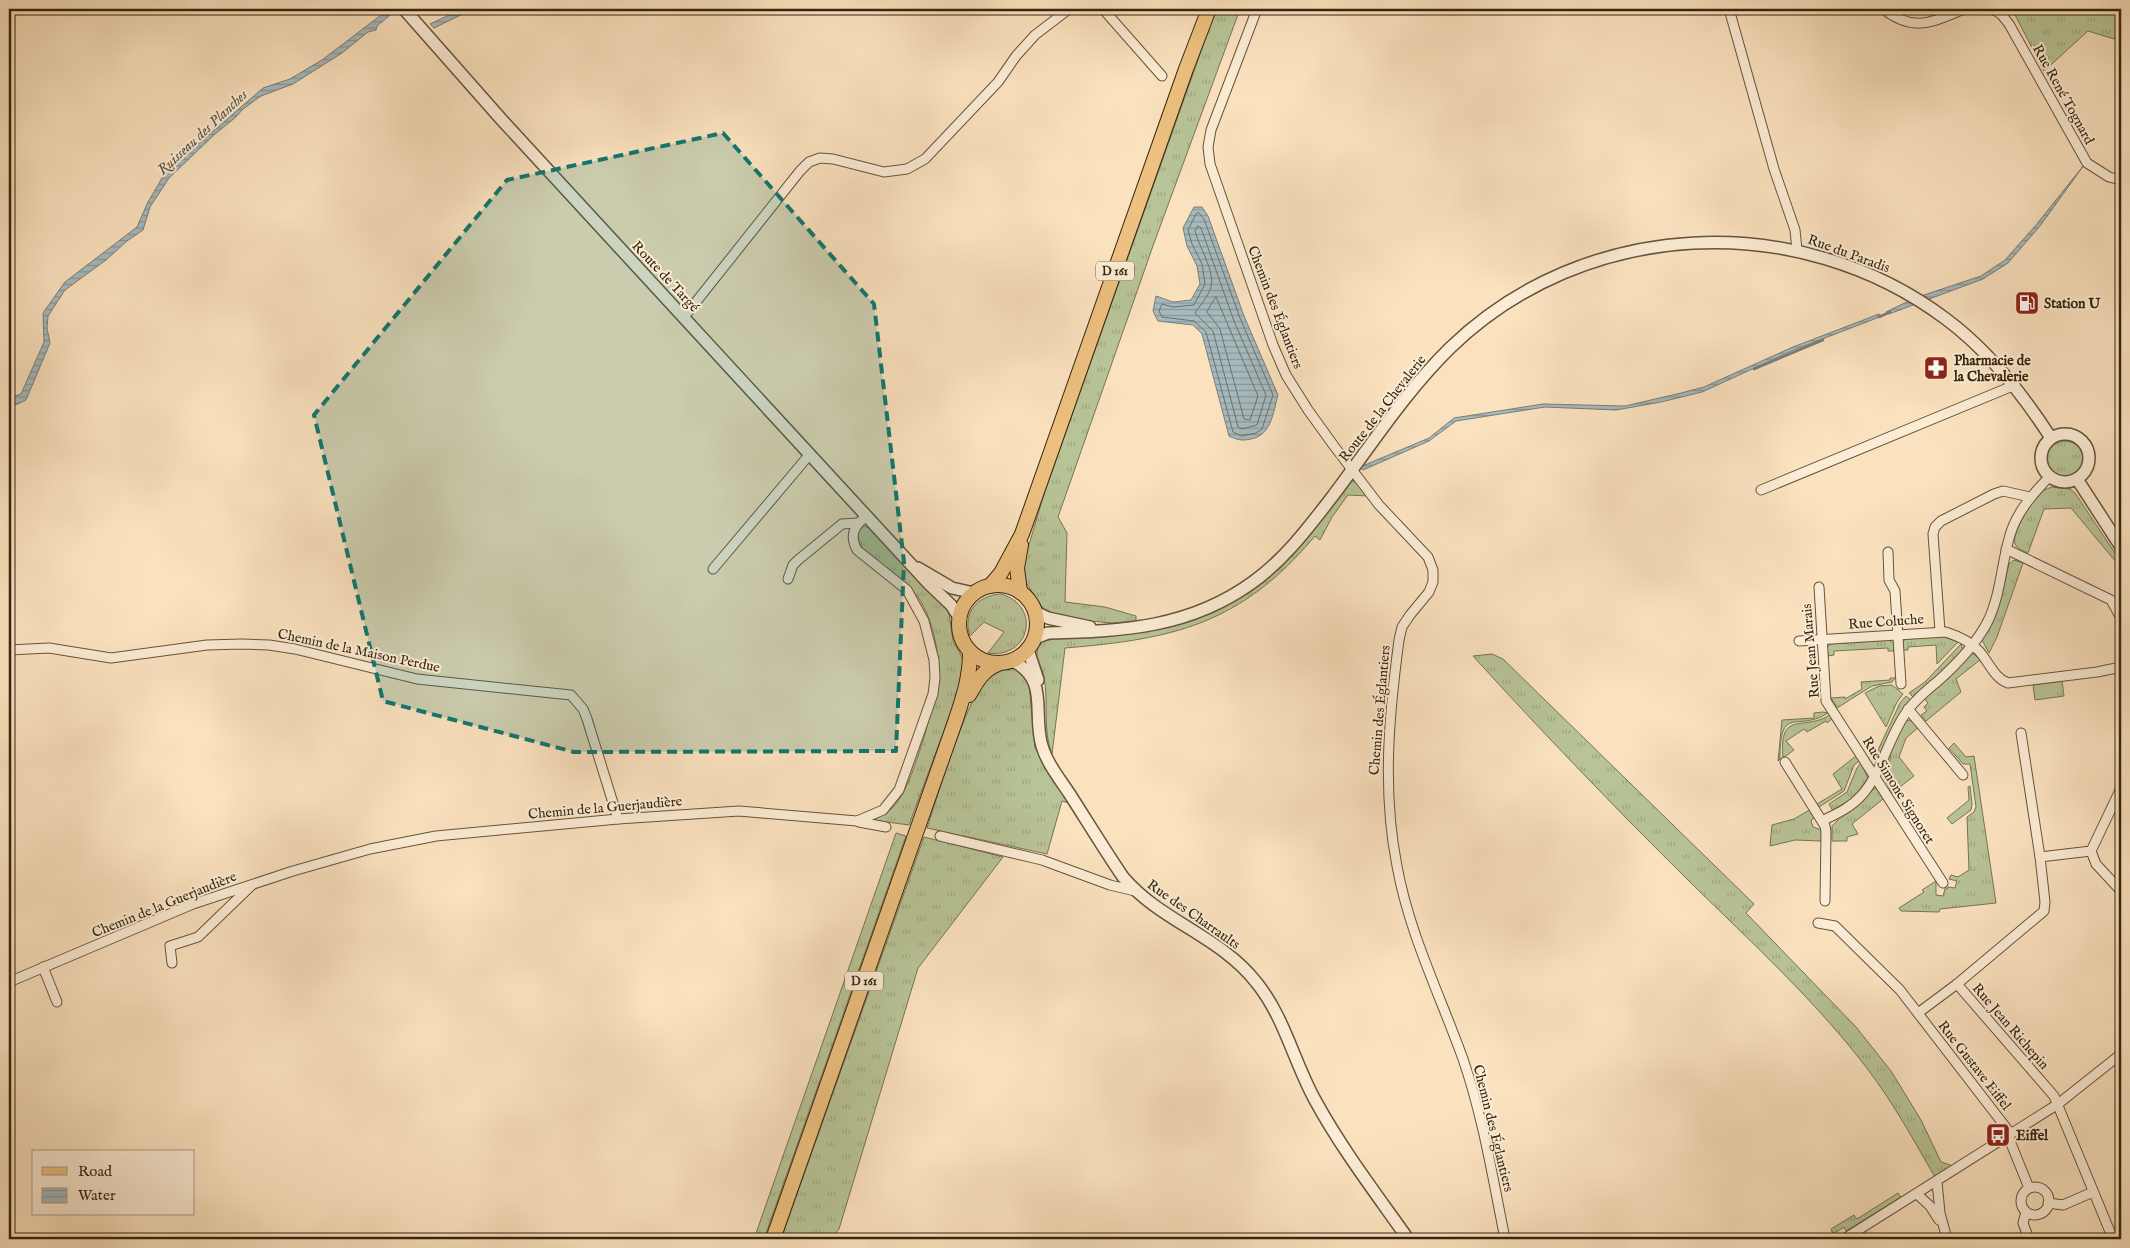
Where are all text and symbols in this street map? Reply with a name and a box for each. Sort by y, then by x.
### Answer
street label: Rue René Tognard [2028,41,2098,148]
water label: Ruisseau des Planches [153,85,252,179]
street label: Rue du Paradis [1805,231,1892,277]
street label: Route de Targé [628,237,703,316]
street label: Chemin des Églantiers [1243,243,1308,372]
road number: D 161 [1096,262,1134,280]
fuel station icon: Station U [2014,290,2040,316]
place label: Station U [2044,295,2102,313]
street label: Route de la Chevalerie [1335,351,1431,466]
place label: Pharmacie de la Chevalerie [1953,352,2031,386]
pharmacy icon: Pharmacie de la Chevalerie [1923,355,1949,381]
street label: Rue Jean Marais [1798,603,1824,699]
street label: Rue Coluche [1848,610,1925,634]
street label: Chemin de la Maison Perdue [276,625,442,677]
street label: Chemin des Églantiers [1364,644,1395,776]
street label: Rue Simone Signoret [1858,733,1939,848]
street label: Chemin de la Guerjaudière [527,792,683,824]
street label: Chemin de la Guerjaudière [89,867,240,942]
street label: Rue des Charraults [1143,876,1244,954]
road number: D 161 [845,971,883,990]
street label: Rue Jean Richepin [1968,980,2053,1074]
street label: Rue Gustave Eiffel [1934,1017,2015,1114]
street label: Chemin des Églantiers [1469,1063,1519,1194]
bus stop icon: Eiffel [1985,1122,2011,1148]
place label: Eiffel [2016,1127,2049,1145]
legend [32,1150,195,1216]
text: Road [78,1162,113,1181]
text: Water [78,1186,116,1205]

